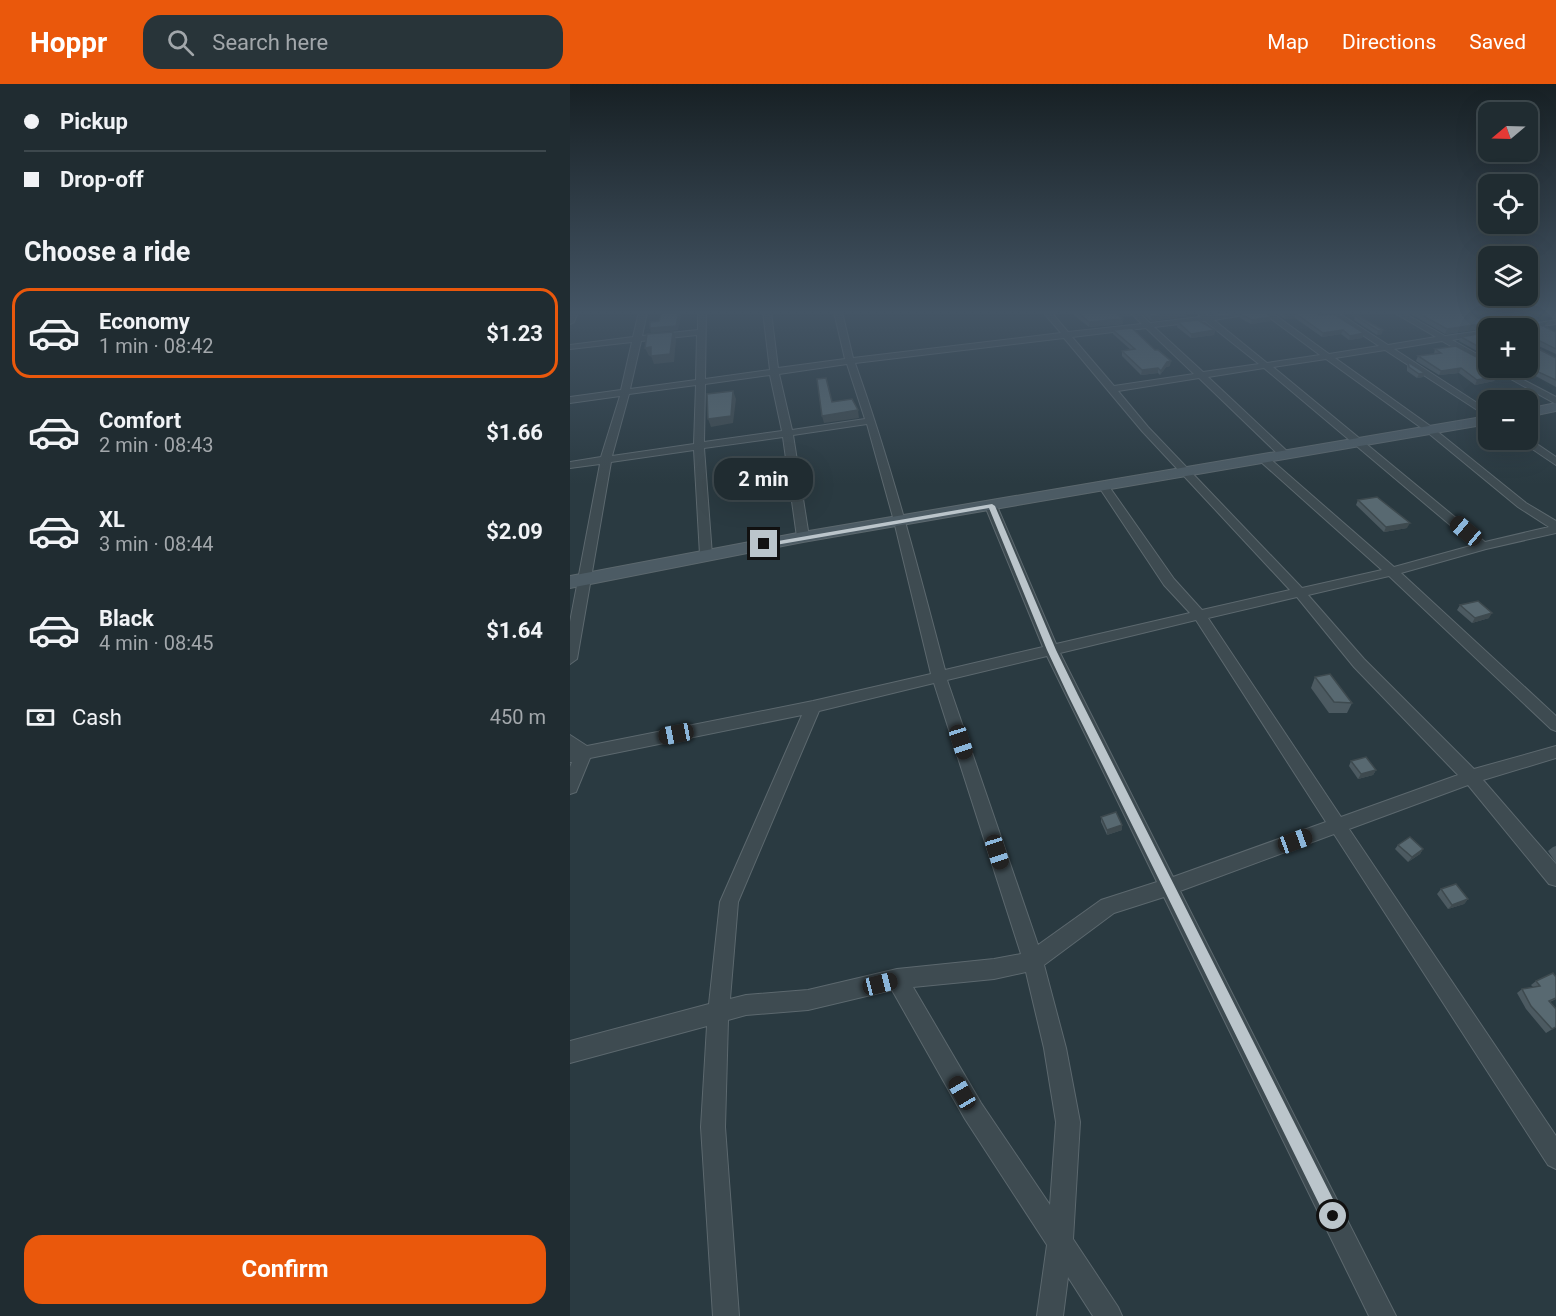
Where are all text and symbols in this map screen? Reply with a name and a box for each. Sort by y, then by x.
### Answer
search box [143,15,563,69]
text: Hoppr [30,26,107,59]
icon: search [164,26,197,59]
text: Search here [212,30,328,55]
text: Map [1267,30,1309,54]
text: Directions [1342,30,1436,54]
text: Saved [1469,30,1526,54]
north arrow [1478,102,1538,162]
map controls [1478,102,1538,450]
text: Pickup [60,109,128,134]
text: Drop-off [60,167,144,192]
button: locate [1478,174,1538,234]
text: Choose a ride [24,236,190,268]
button: layers [1478,246,1538,306]
icon: car [27,306,81,360]
text: Economy [99,309,190,334]
button: + [1478,318,1538,378]
text: $1.23 [486,321,543,346]
text: 1 min · 08:42 [99,334,214,358]
button: − [1478,390,1538,450]
icon: car [27,405,81,459]
text: Comfort [99,408,181,433]
text: $1.66 [486,420,543,445]
text: 2 min · 08:43 [99,433,214,457]
callout: 2 min [714,457,814,499]
text: 2 min [738,467,789,491]
icon: car [27,504,81,558]
text: XL [99,507,125,532]
car [1446,513,1486,549]
text: $2.09 [486,519,543,544]
route end [750,530,777,557]
text: 3 min · 08:44 [99,532,214,556]
icon: car [27,603,81,657]
text: Black [99,606,154,631]
text: $1.64 [486,618,543,643]
text: 4 min · 08:45 [99,631,214,655]
icon: cash [24,701,57,734]
text: Cash [72,705,122,730]
text: 450 m [490,705,546,729]
car [657,722,695,746]
car [947,722,975,762]
car [1275,826,1315,856]
car [983,832,1011,872]
car [860,971,900,997]
car [945,1073,979,1113]
route start [1319,1202,1346,1229]
button: Confirm [24,1235,546,1304]

